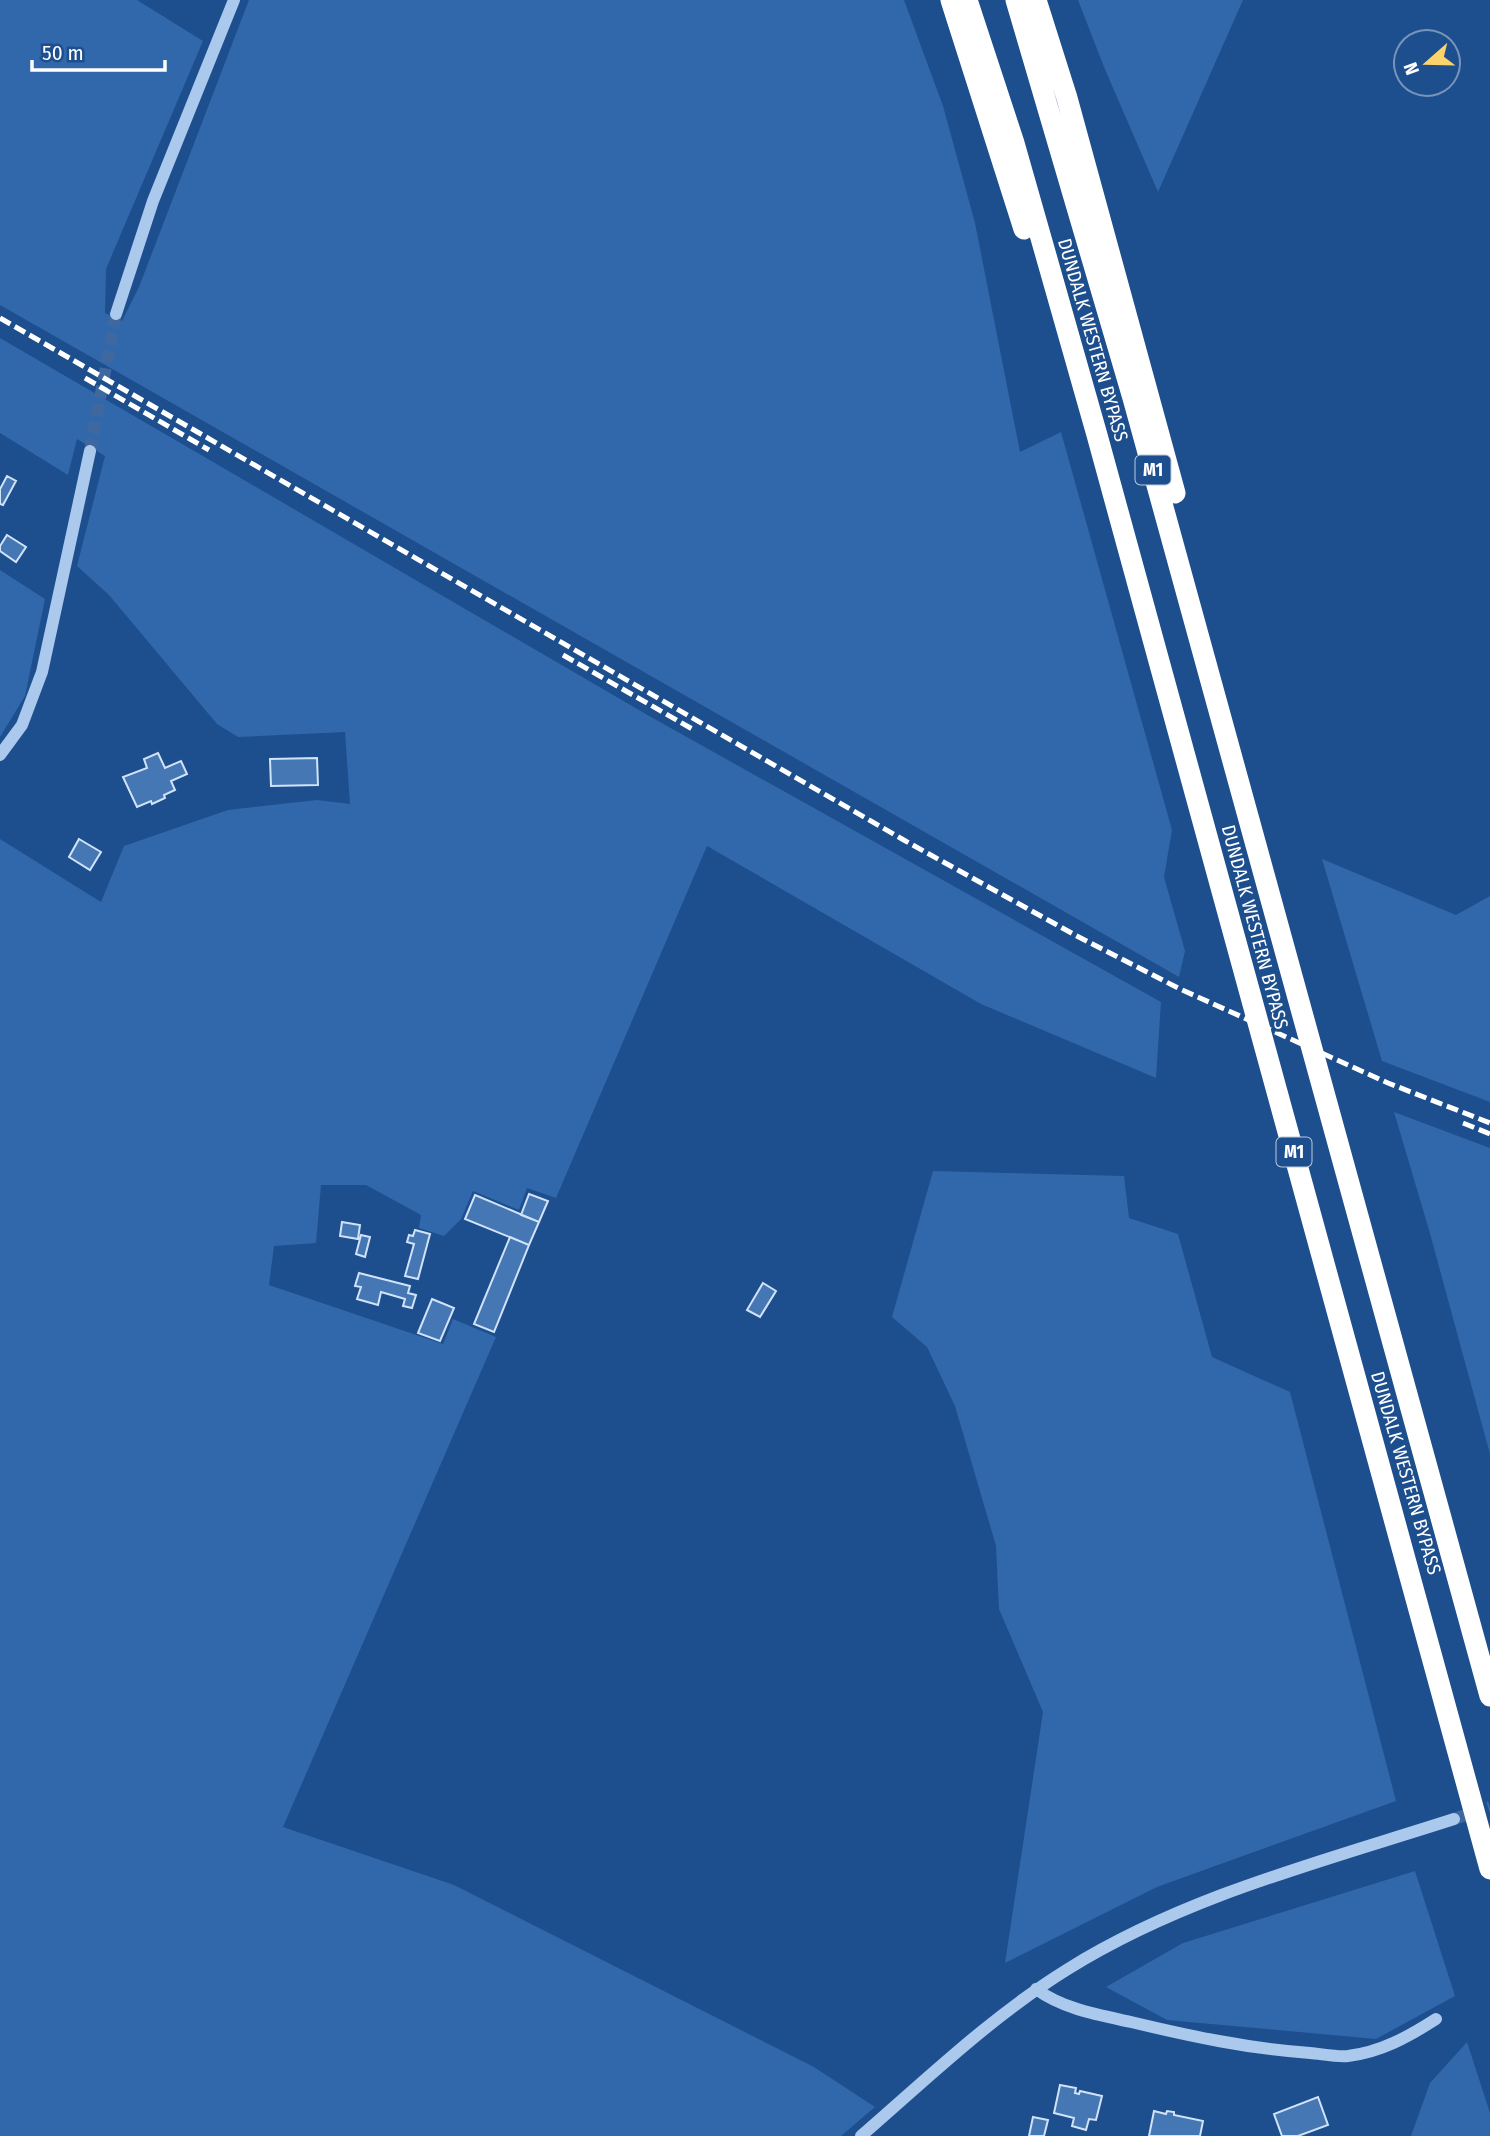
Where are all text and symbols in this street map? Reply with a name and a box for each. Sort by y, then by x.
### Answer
scale bar [32,28,164,72]
north arrow [1392,28,1462,98]
text: 50 m [42,40,84,66]
text: N [1399,59,1424,78]
street label: DUNDALK WESTERN BYPASS [1053,236,1133,444]
road number: M1 [1136,456,1170,484]
street label: DUNDALK WESTERN BYPASS [1217,822,1293,1032]
road number: M1 [1276,1138,1312,1167]
street label: DUNDALK WESTERN BYPASS [1366,1369,1446,1577]

